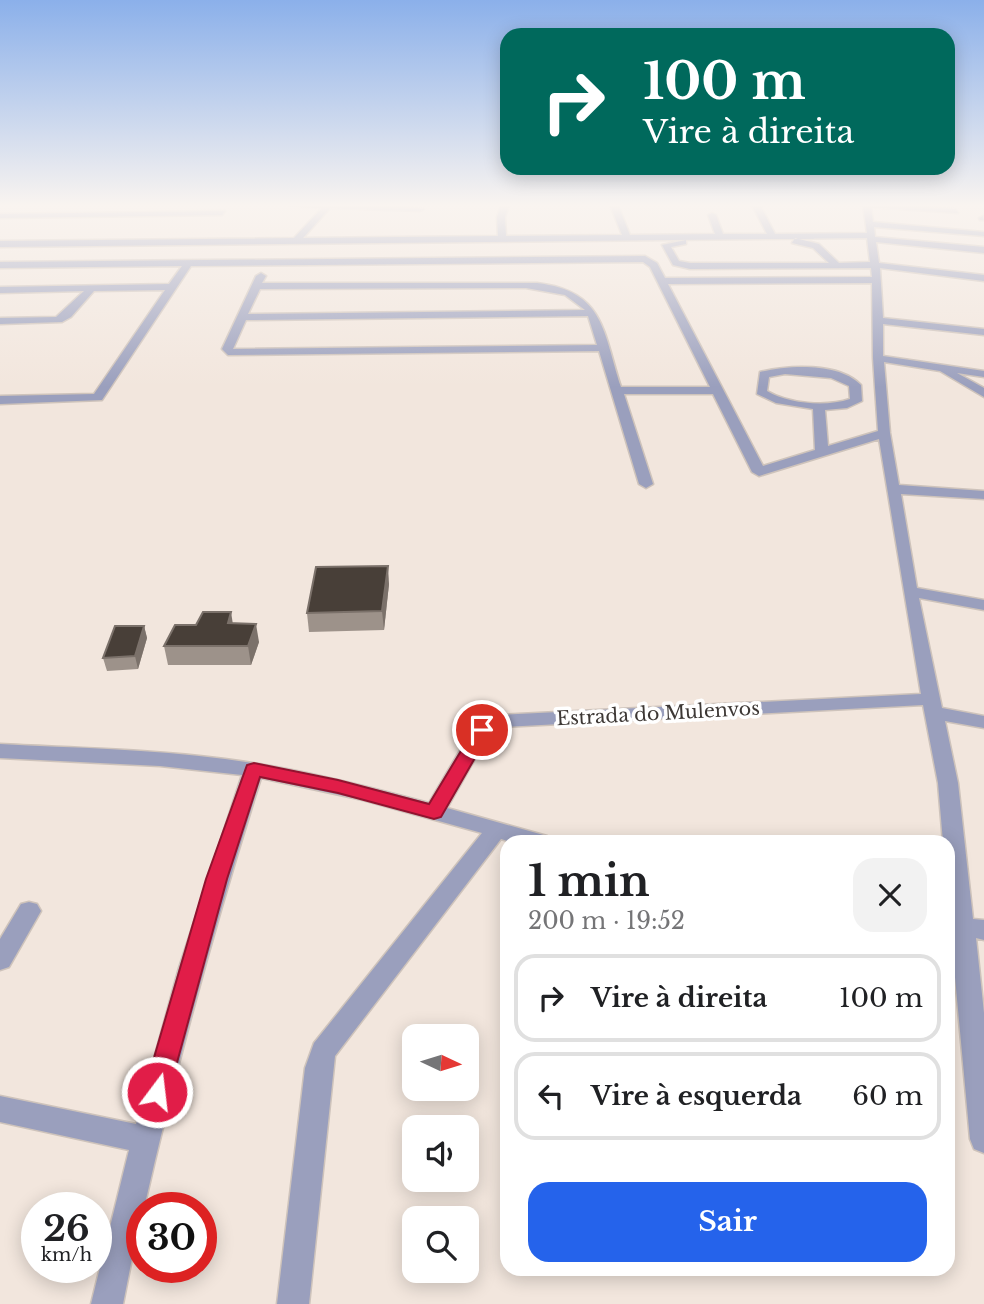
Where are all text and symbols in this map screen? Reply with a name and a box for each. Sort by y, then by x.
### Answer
text: 100 m [643,51,806,112]
icon: right [528,56,619,147]
text: Vire à direita [643,112,854,152]
street label: Estrada do Mulenvos [556,697,760,730]
pin [452,700,512,760]
icon: arrive [463,711,501,749]
text: 1 min [528,855,650,907]
button: close [853,858,927,932]
text: 200 m · 19:52 [528,907,685,935]
icon: right [532,979,570,1017]
text: Vire à direita [591,982,767,1014]
text: 100 m [839,982,923,1014]
north arrow [402,1024,480,1101]
map controls [402,1024,479,1283]
position arrow [120,1055,194,1129]
icon: left [532,1077,570,1115]
text: Vire à esquerda [591,1080,802,1112]
text: 60 m [852,1080,923,1112]
button: sound [402,1115,479,1192]
button: Sair [528,1182,927,1262]
speed limit sign: 30 [126,1192,217,1283]
button: search [402,1206,479,1283]
text: 26 [43,1207,90,1250]
text: km/h [41,1244,92,1266]

